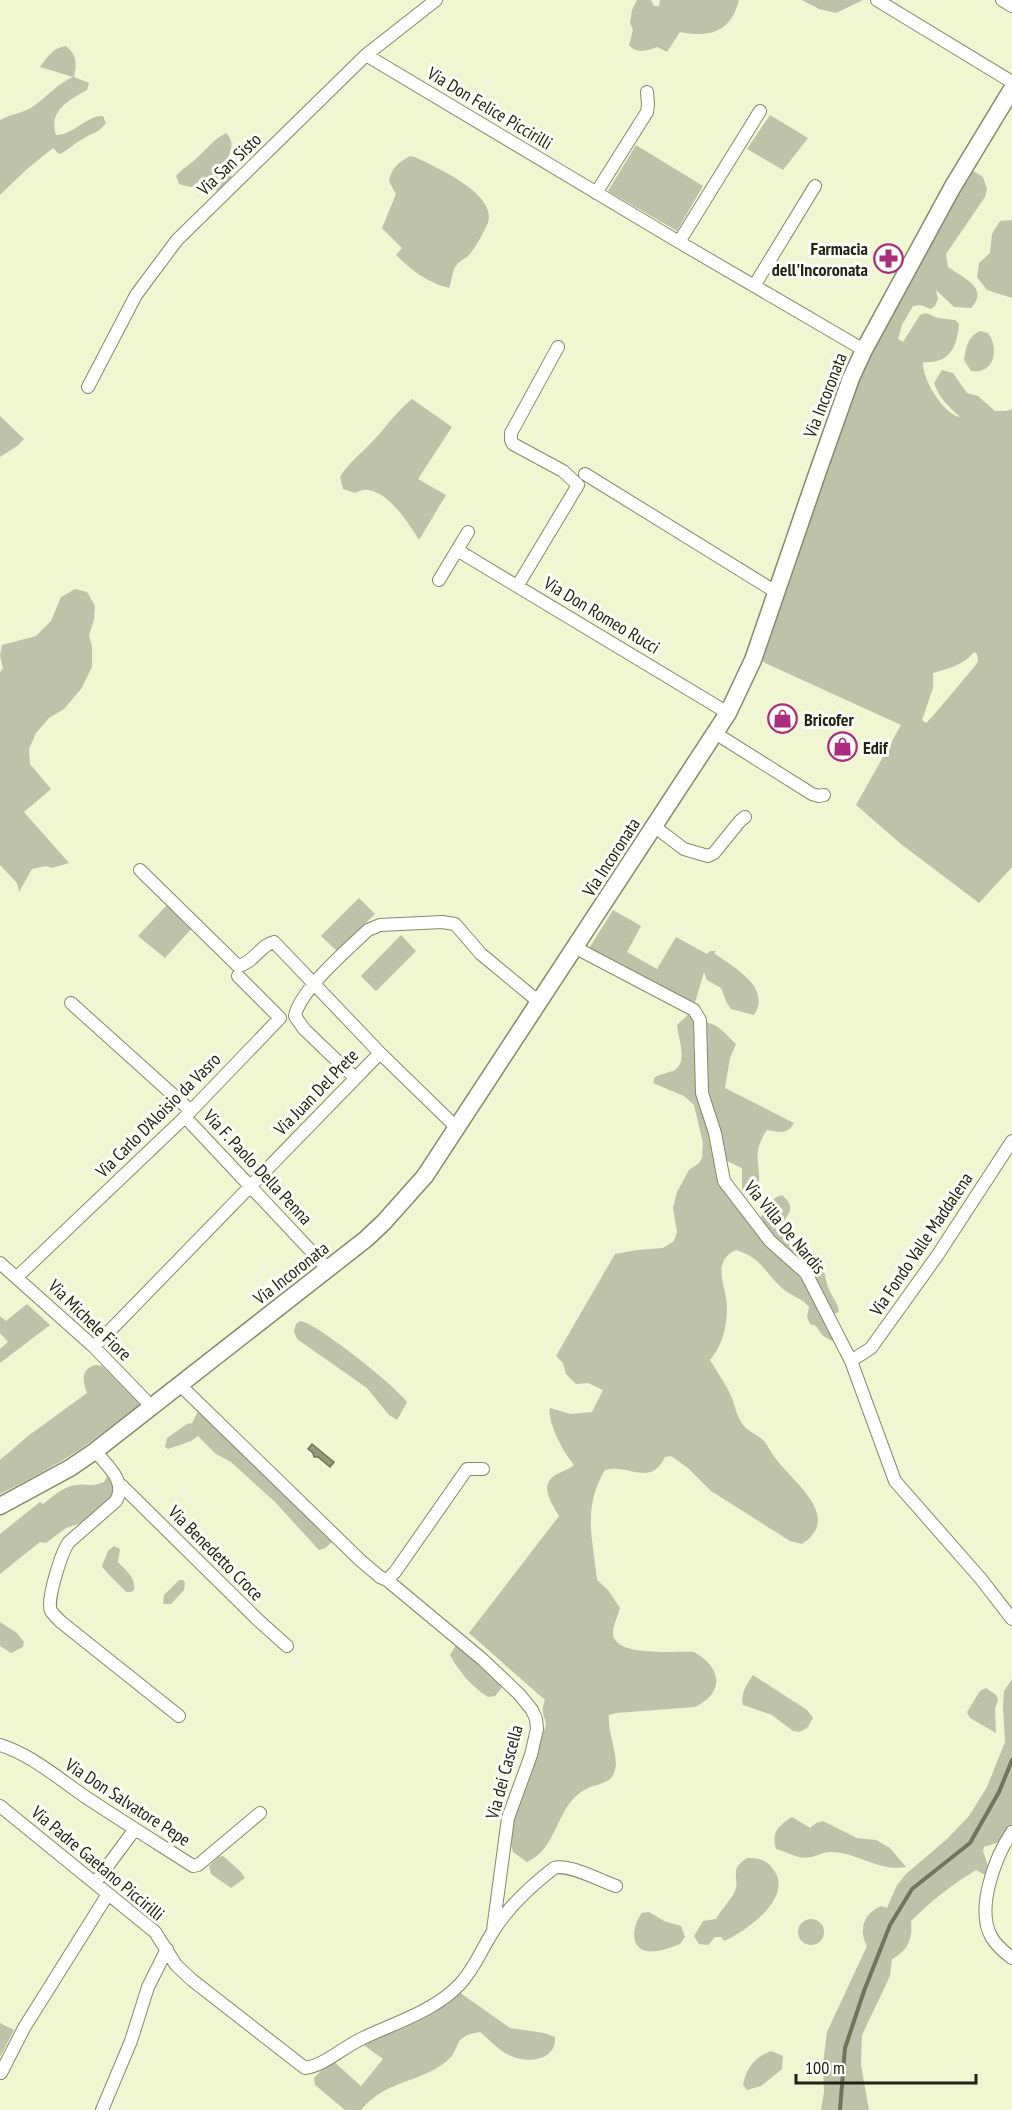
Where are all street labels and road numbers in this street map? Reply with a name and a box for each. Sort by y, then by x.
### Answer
street label: Via Don Felice Piccirilli [422,61,557,154]
street label: Via San Sisto [191,128,266,201]
street label: Via Incoronata [798,349,852,442]
street label: Via Don Romeo Rucci [539,571,664,659]
street label: Via Incoronata [577,813,645,902]
street label: Via Juan Del Prete [268,1044,363,1141]
street label: Via Carlo D'Aloisio da Vasro [90,1048,225,1183]
street label: Via F. Paolo Della Penna [198,1104,317,1229]
street label: Via Fondo Valle Maddalena [864,1168,977,1321]
street label: Via Villa De Nardis [739,1175,831,1278]
street label: Via Incoronata [248,1236,333,1310]
street label: Via Michele Fiore [43,1274,137,1366]
street label: Via Benedetto Croce [163,1500,268,1605]
street label: Via dei Cascella [480,1722,528,1823]
street label: Via Don Salvatore Pepe [60,1752,195,1851]
street label: Via Padre Gaetano Piccirilli [26,1800,169,1925]

